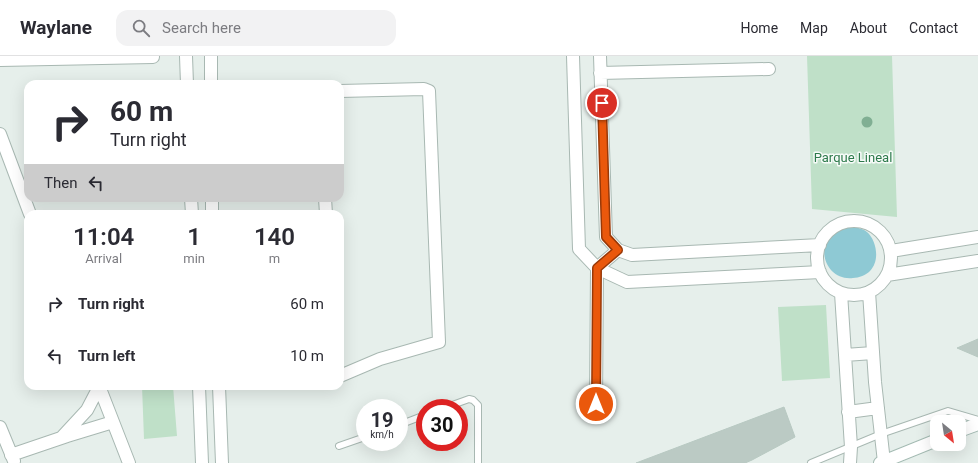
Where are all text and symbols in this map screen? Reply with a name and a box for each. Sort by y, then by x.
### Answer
search box [116,10,396,46]
text: Waylane [20,16,92,39]
icon: search [130,17,152,39]
text: Search here [162,19,241,37]
text: Home [740,20,778,36]
text: Map [800,20,828,36]
text: About [850,20,887,36]
text: Contact [909,20,958,36]
pin [585,86,619,120]
icon: arrive [591,92,613,114]
text: 60 m [110,95,173,128]
icon: right [44,96,96,148]
text: Turn right [110,129,187,150]
park label: Parque Lineal [814,150,892,165]
icon: left [85,172,107,194]
text: Then [44,174,77,192]
text: 11:04 [73,223,134,251]
text: 1 [187,223,201,251]
text: 140 [254,223,295,251]
text: Arrival [85,251,122,266]
text: min [183,251,205,266]
text: m [269,251,280,266]
icon: right [44,293,66,315]
text: Turn right [78,295,144,313]
text: 60 m [290,295,324,313]
icon: left [44,345,66,367]
text: Turn left [78,347,135,365]
text: 10 m [290,347,324,365]
position arrow [575,383,617,425]
speed limit sign: 30 [416,399,468,451]
text: 19 [371,408,393,432]
north arrow [930,415,966,451]
map controls [930,415,966,451]
text: km/h [370,429,394,440]

